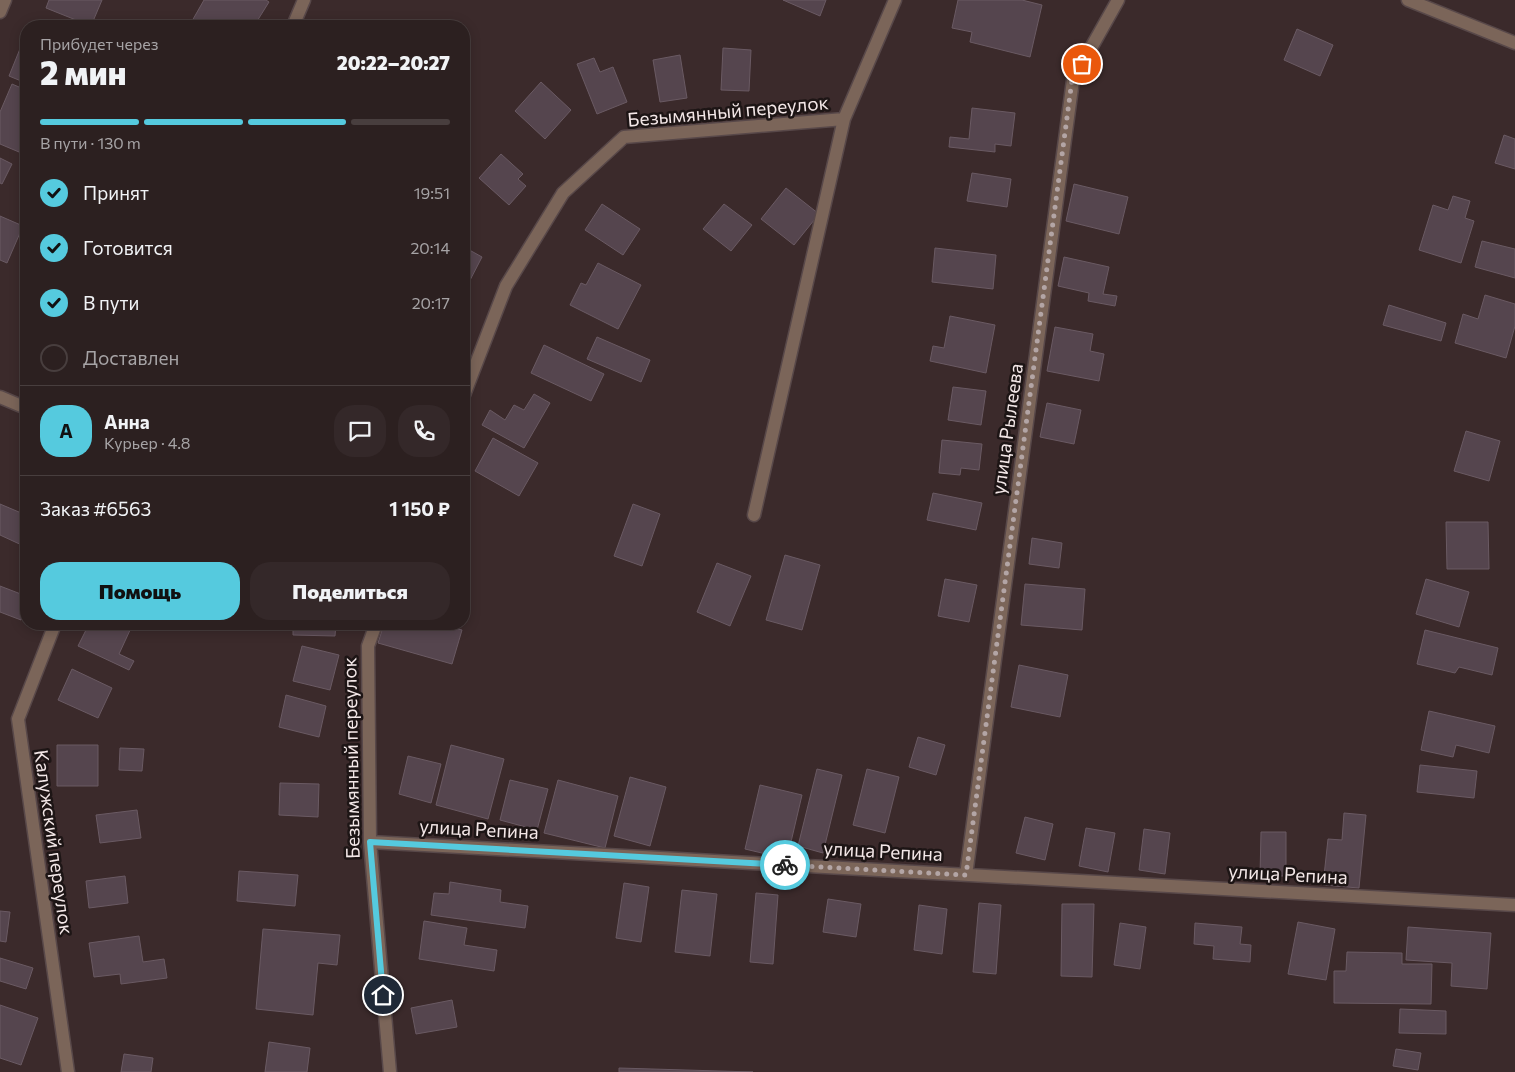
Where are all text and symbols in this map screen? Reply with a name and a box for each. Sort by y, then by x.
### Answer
text: Прибудет через [40,34,159,53]
pin [1061,43,1103,85]
icon: bag [1068,50,1096,78]
text: 20:22–20:27 [337,51,450,74]
text: 2 мин [40,52,126,92]
street label: Безымянный переулок [626,90,829,131]
text: В пути · 130 m [40,133,141,152]
icon: check [40,179,68,207]
text: Принят [83,181,149,204]
text: 19:51 [414,183,450,202]
icon: check [40,234,68,262]
text: Готовится [83,236,173,259]
text: 20:14 [411,238,450,257]
icon: check [40,289,68,317]
text: В пути [83,291,139,314]
text: 20:17 [412,293,450,312]
text: Доставлен [83,346,179,369]
street label: улица Рылеева [986,362,1027,496]
button: chat [334,405,386,457]
button: phone [398,405,450,457]
text: Анна [104,410,150,433]
text: А [59,419,73,442]
text: Курьер · 4.8 [104,433,190,452]
text: Заказ #6563 [40,497,151,520]
text: 1 150 ₽ [389,497,450,520]
button: Помощь [40,562,240,620]
button: Поделиться [250,562,450,620]
street label: Безымянный переулок [337,657,364,859]
street label: Калужский переулок [30,748,79,936]
street label: улица Репина [419,814,539,843]
street label: улица Репина [823,836,943,865]
courier [760,840,810,890]
icon: bike [771,851,799,879]
street label: улица Репина [1228,859,1348,888]
pin [362,974,404,1016]
icon: home [369,981,397,1009]

